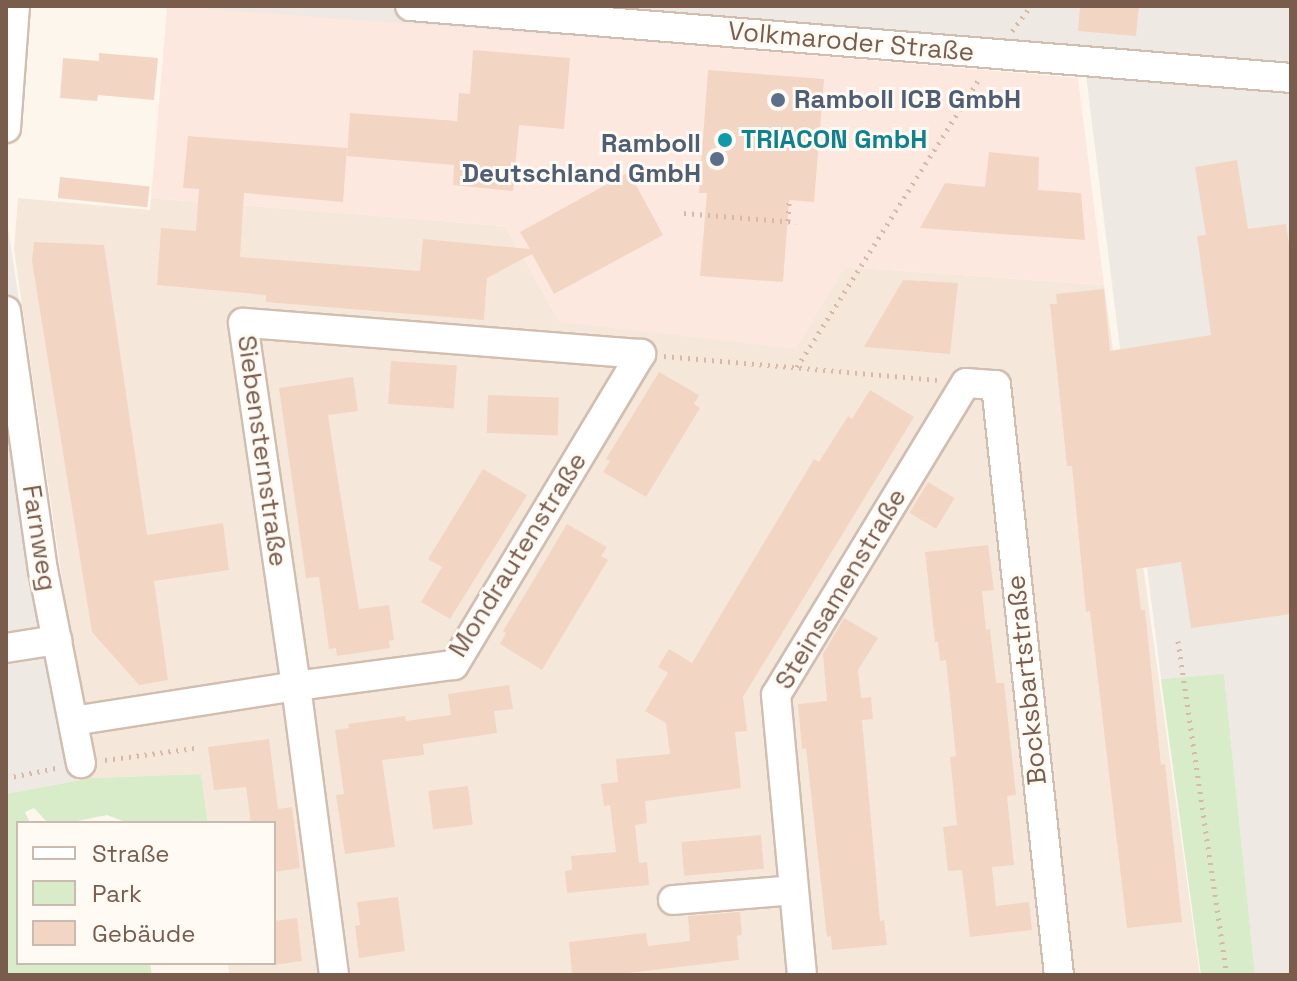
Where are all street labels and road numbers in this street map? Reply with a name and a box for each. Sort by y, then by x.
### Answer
street label: Volkmaroder Straße [727,16,975,68]
street label: Siebensternstraße [230,333,294,569]
street label: Mondrautenstraße [442,447,594,663]
street label: Farnweg [15,483,63,593]
street label: Steinsamenstraße [769,483,913,695]
street label: Bocksbartstraße [1000,573,1054,787]

